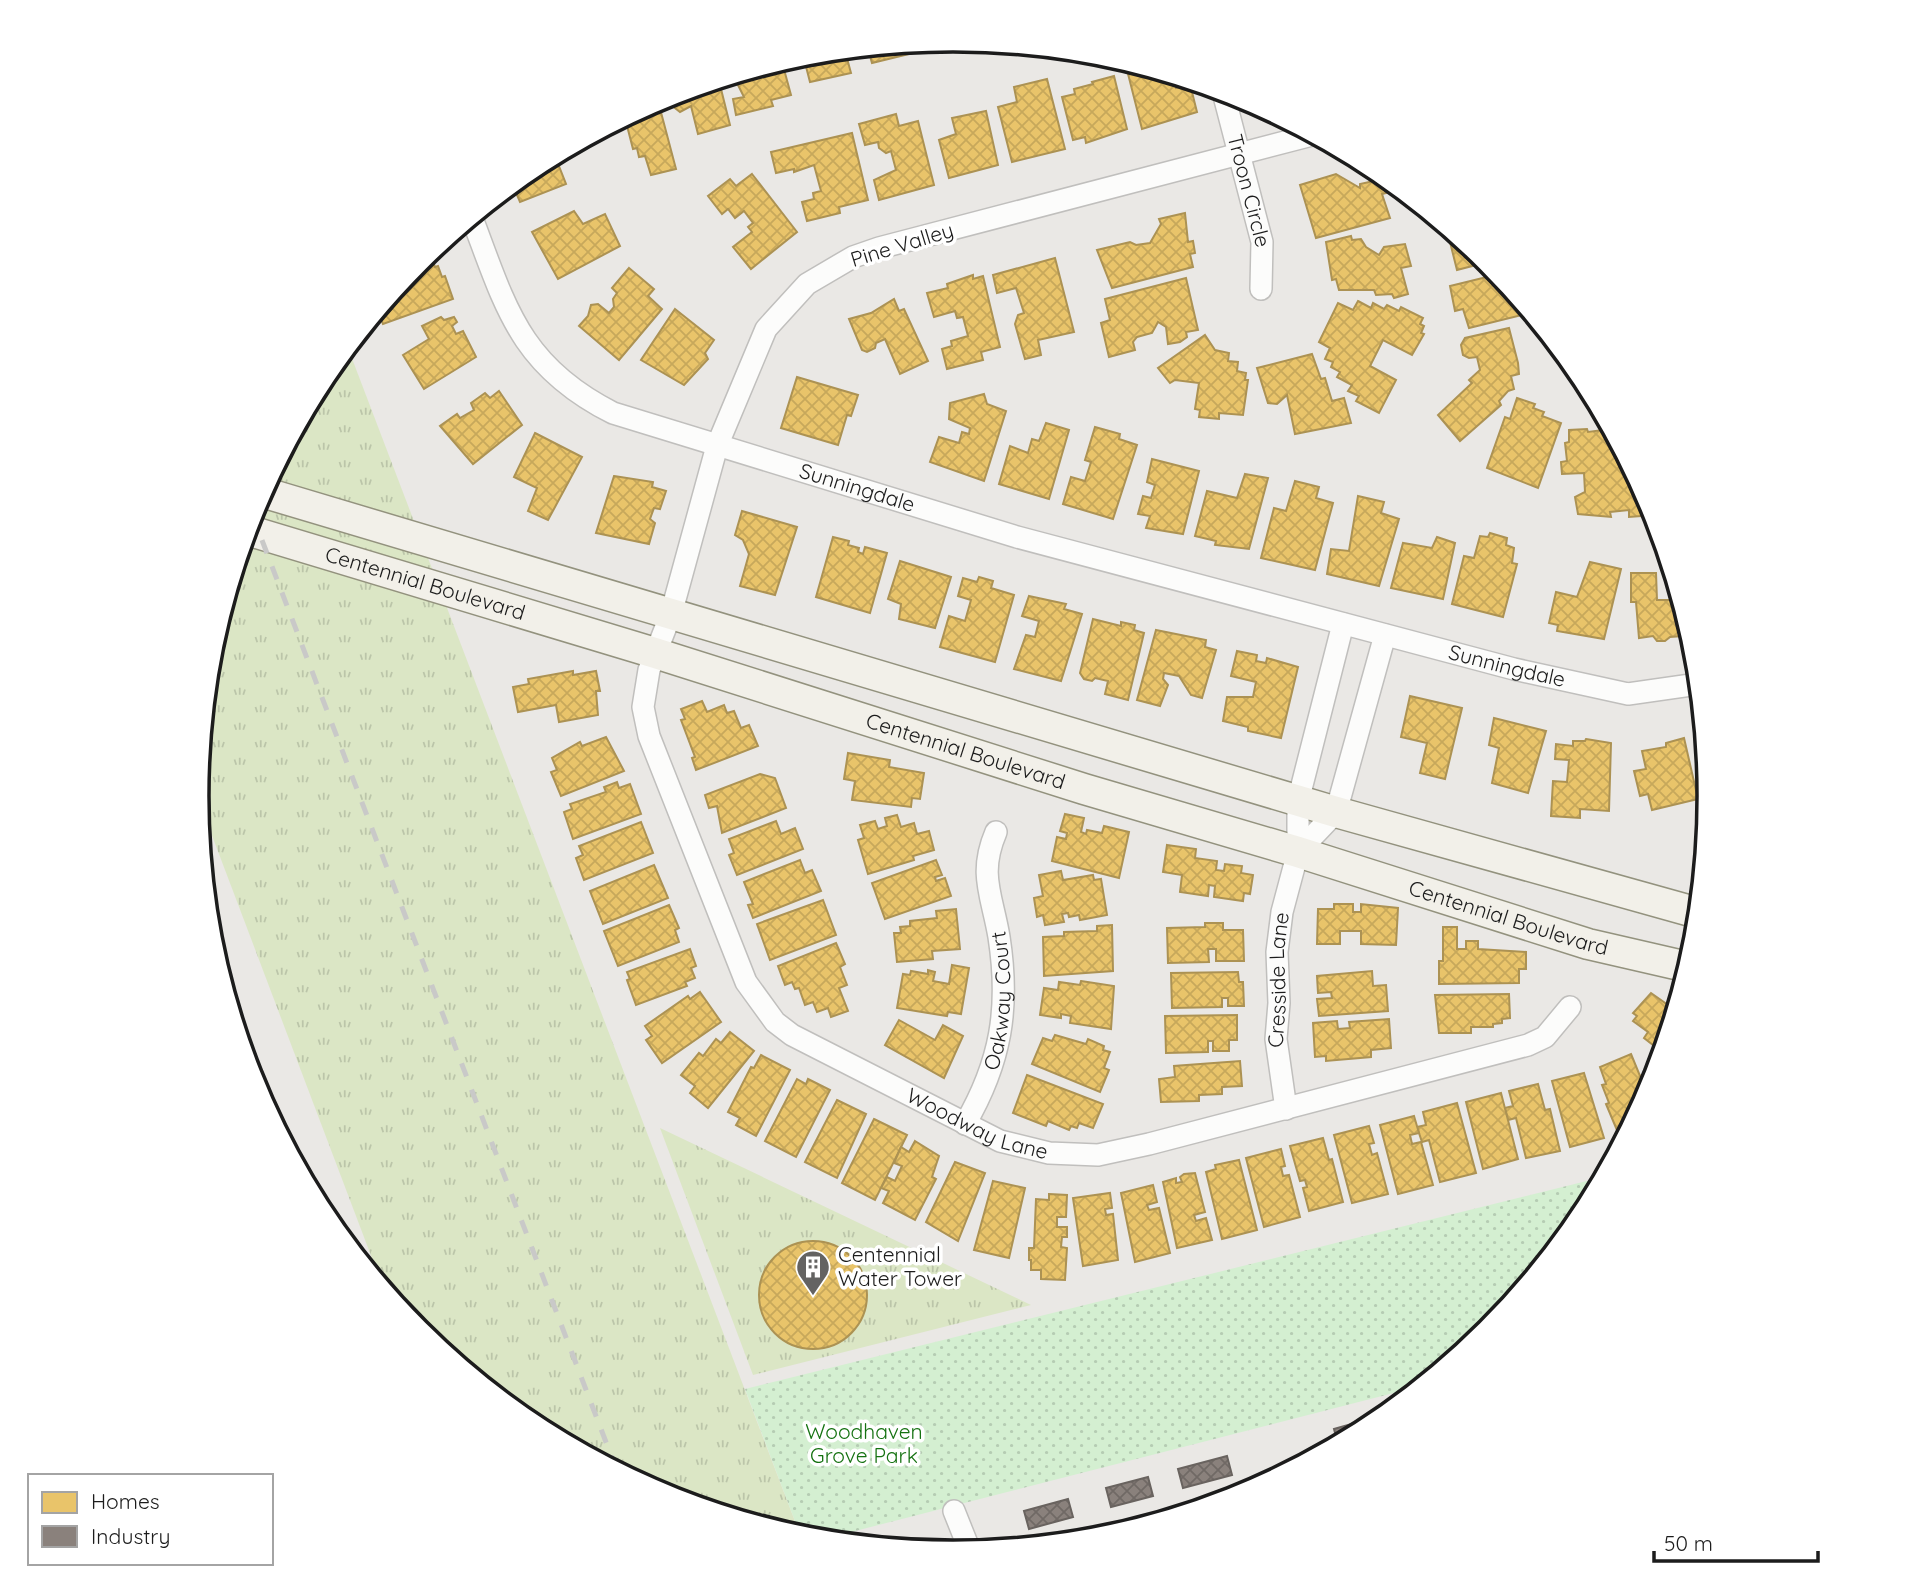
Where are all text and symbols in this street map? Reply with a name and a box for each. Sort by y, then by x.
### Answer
street label: Troon Circle [1223,131,1277,250]
street label: Pine Valley [847,216,956,272]
street label: Sunningdale [797,457,918,517]
street label: Centennial Boulevard [322,540,528,625]
street label: Sunningdale [1446,638,1568,692]
street label: Centennial Boulevard [863,707,1069,794]
street label: Centennial Boulevard [1406,874,1611,960]
street label: Cresside Lane [1261,911,1294,1049]
street label: Oakway Court [977,929,1015,1073]
street label: Woodway Lane [902,1082,1051,1164]
place label: Centennial Water Tower [838,1241,962,1291]
building icon: Centennial Water Tower [794,1248,832,1297]
park label: Woodhaven Grove Park [805,1418,923,1468]
legend [28,1474,273,1565]
text: Homes [91,1488,160,1514]
scale bar [1654,1520,1818,1564]
text: Industry [91,1523,170,1549]
text: 50 m [1664,1530,1713,1556]

